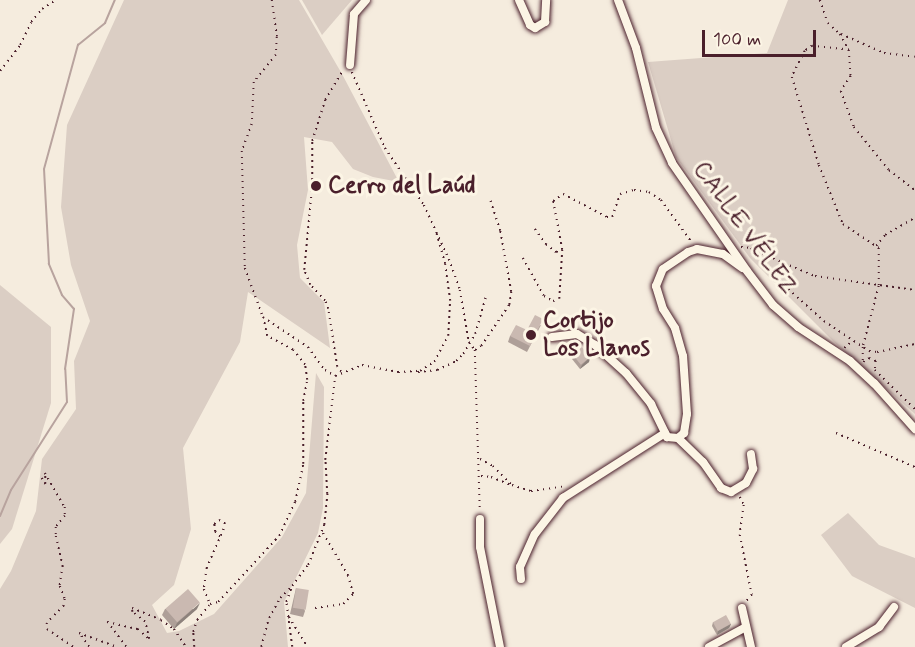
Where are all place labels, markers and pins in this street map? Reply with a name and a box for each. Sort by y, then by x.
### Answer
place label: Cerro del Laúd [328,172,477,200]
marker: Cerro del Laúd [309,179,323,193]
place label: Cortijo Los Llanos [543,307,657,363]
marker: Cortijo Los Llanos [524,328,538,342]

